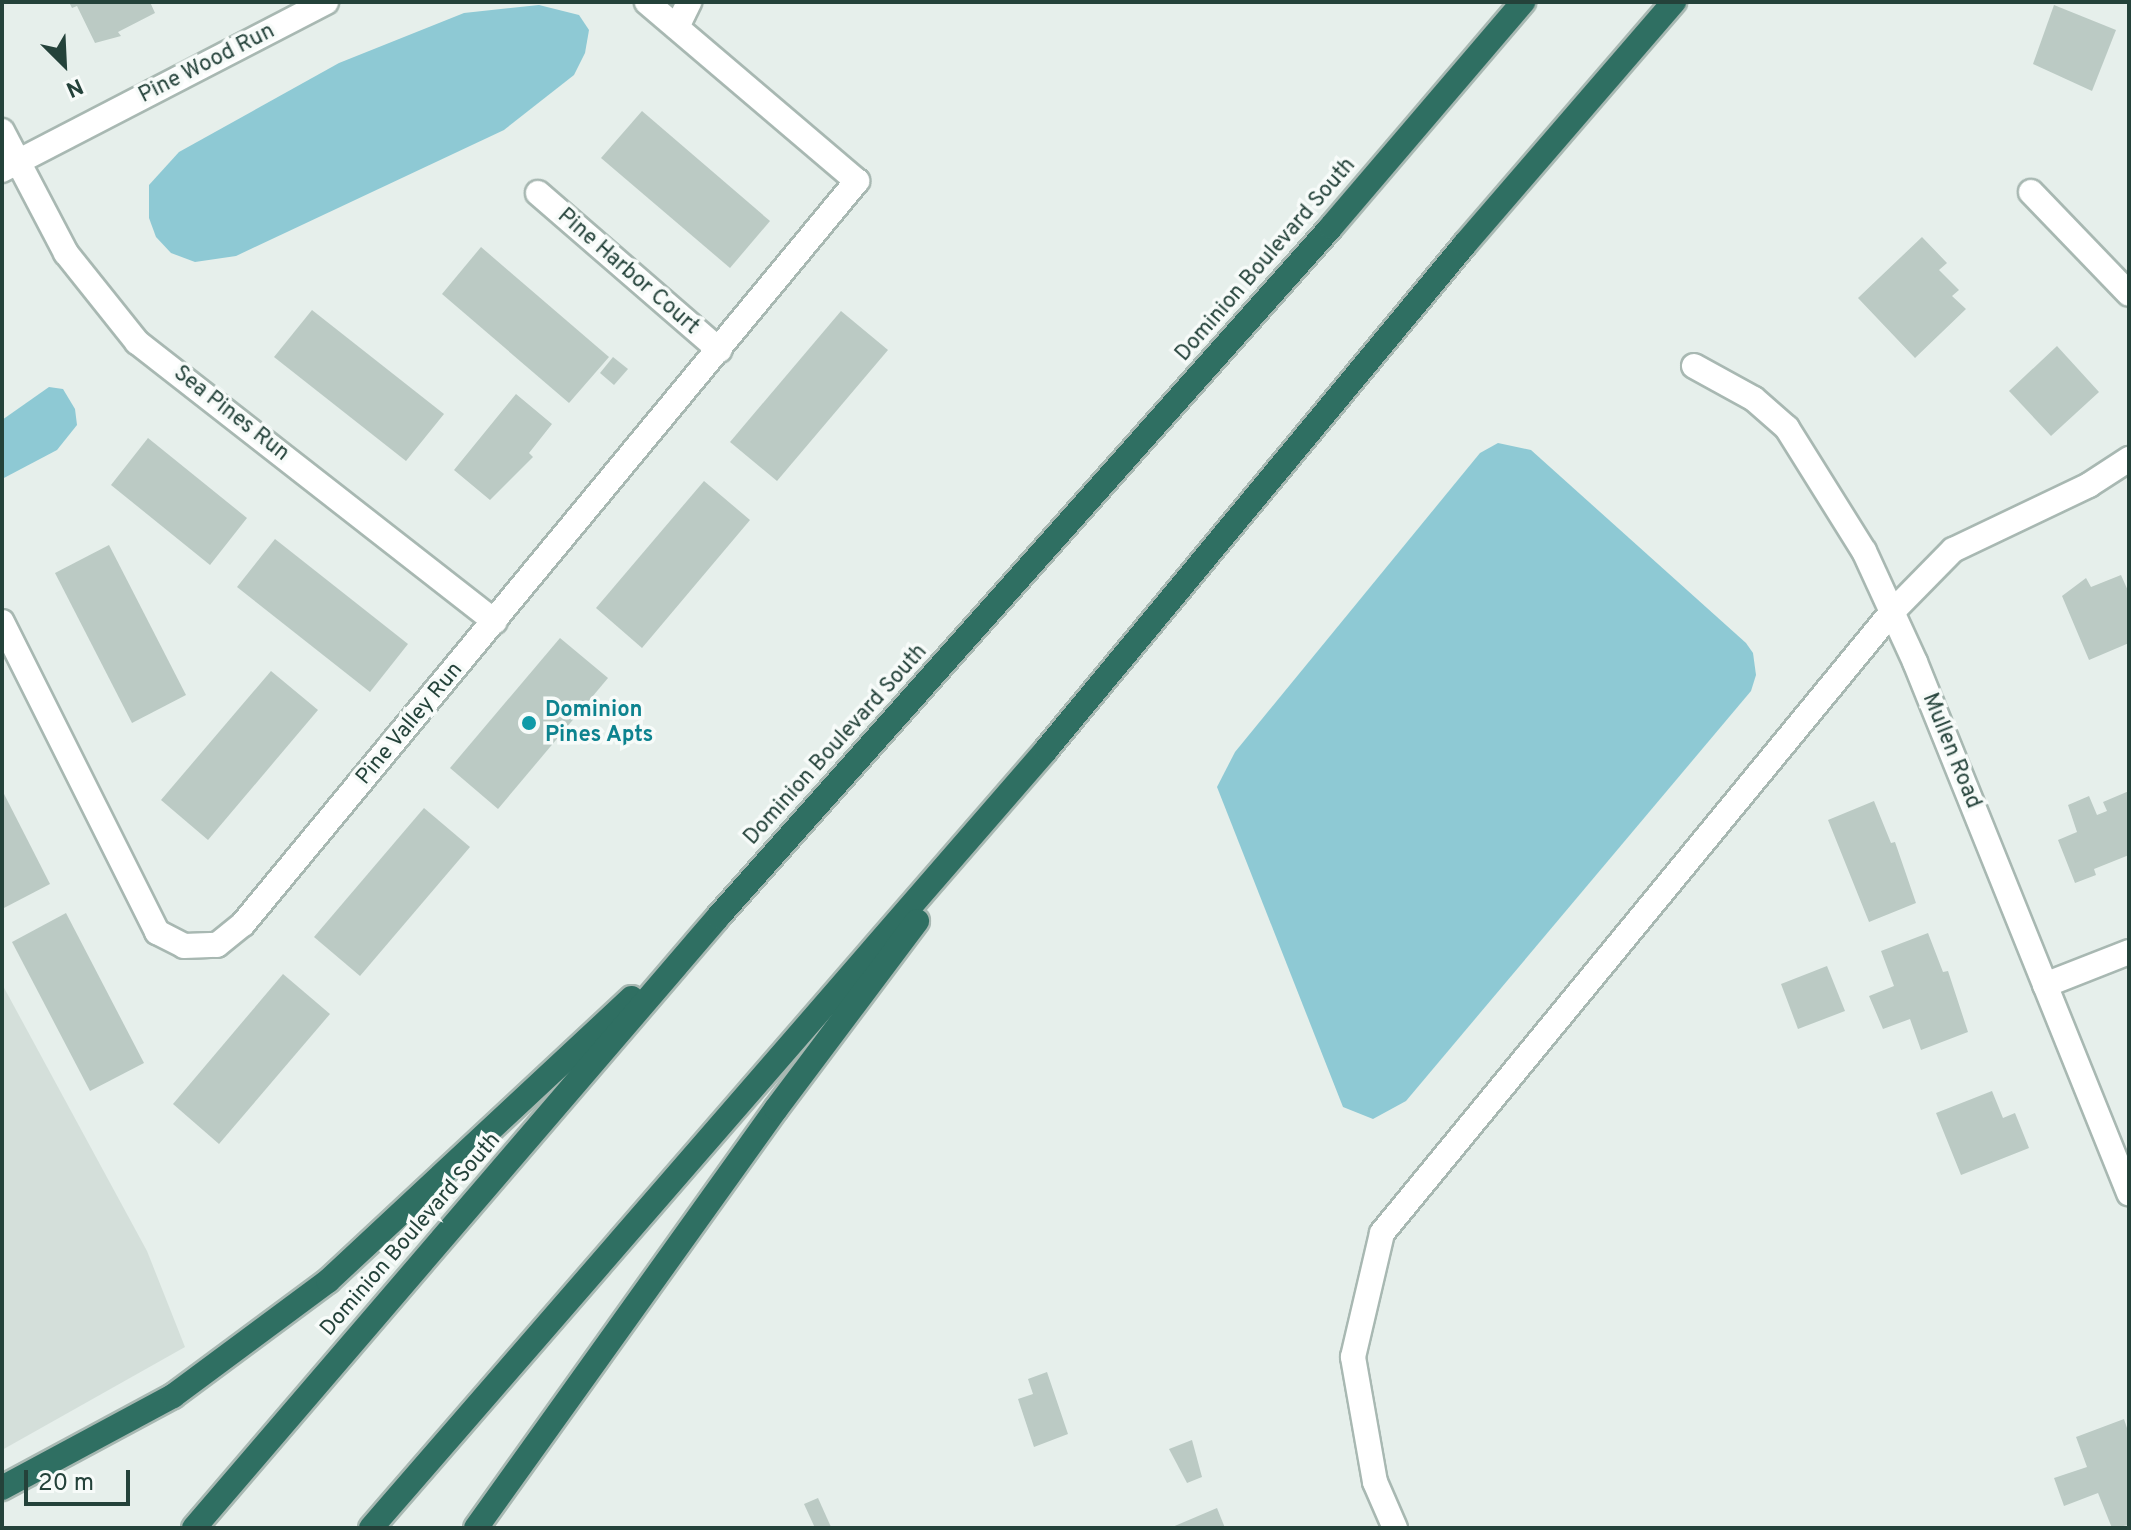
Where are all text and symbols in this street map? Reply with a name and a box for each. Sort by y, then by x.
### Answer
street label: Pine Wood Run [135,18,279,110]
north arrow [24,24,104,104]
text: N [61,71,87,102]
street label: Dominion Boulevard South [1170,153,1362,367]
street label: Pine Harbor Court [552,203,704,341]
street label: Sea Pines Run [168,361,294,467]
street label: Dominion Boulevard South [739,639,933,851]
street label: Pine Valley Run [351,657,469,791]
street label: Mullen Road [1916,689,1986,813]
place label: Dominion Pines Apts [545,697,654,748]
marker: Dominion Pines Apts [520,714,538,732]
street label: Dominion Boulevard South [315,1128,507,1342]
scale bar [28,1454,134,1504]
text: 20 m [38,1469,94,1499]

